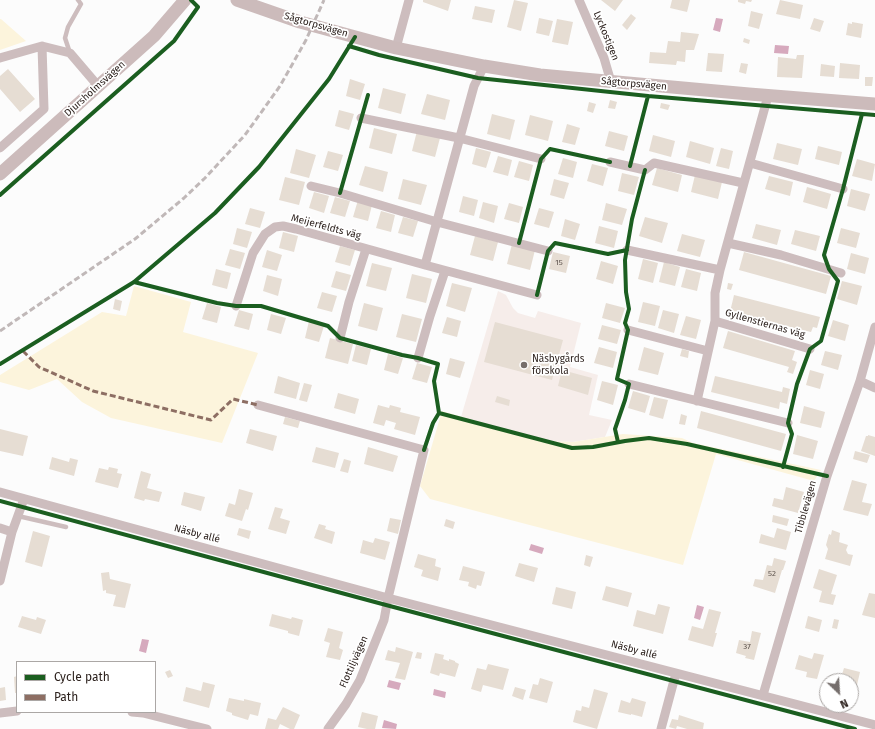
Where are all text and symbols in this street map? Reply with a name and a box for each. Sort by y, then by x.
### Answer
street label: Sågtorpsvägen [283,10,349,40]
street label: Lyckostigen [591,10,621,62]
street label: Djursholmsvägen [62,59,128,119]
street label: Sågtorpsvägen [601,75,667,93]
street label: Meijerfeldts väg [290,212,362,242]
house number: 15 [555,258,563,268]
street label: Gyllenstiernas väg [724,307,806,341]
place label: Näsbygårds förskola [532,353,584,376]
marker: Näsbygårds förskola [519,360,529,370]
street label: Tibblevägen [793,479,819,535]
street label: Näsby allé [173,522,221,546]
house number: 52 [768,569,776,579]
street label: Flottiljvägen [337,634,371,690]
street label: Näsby allé [610,638,658,662]
house number: 37 [743,642,751,652]
legend [16,661,156,713]
text: Cycle path [54,670,110,684]
north arrow [819,673,859,713]
text: Path [54,690,78,704]
text: N [838,696,850,711]

